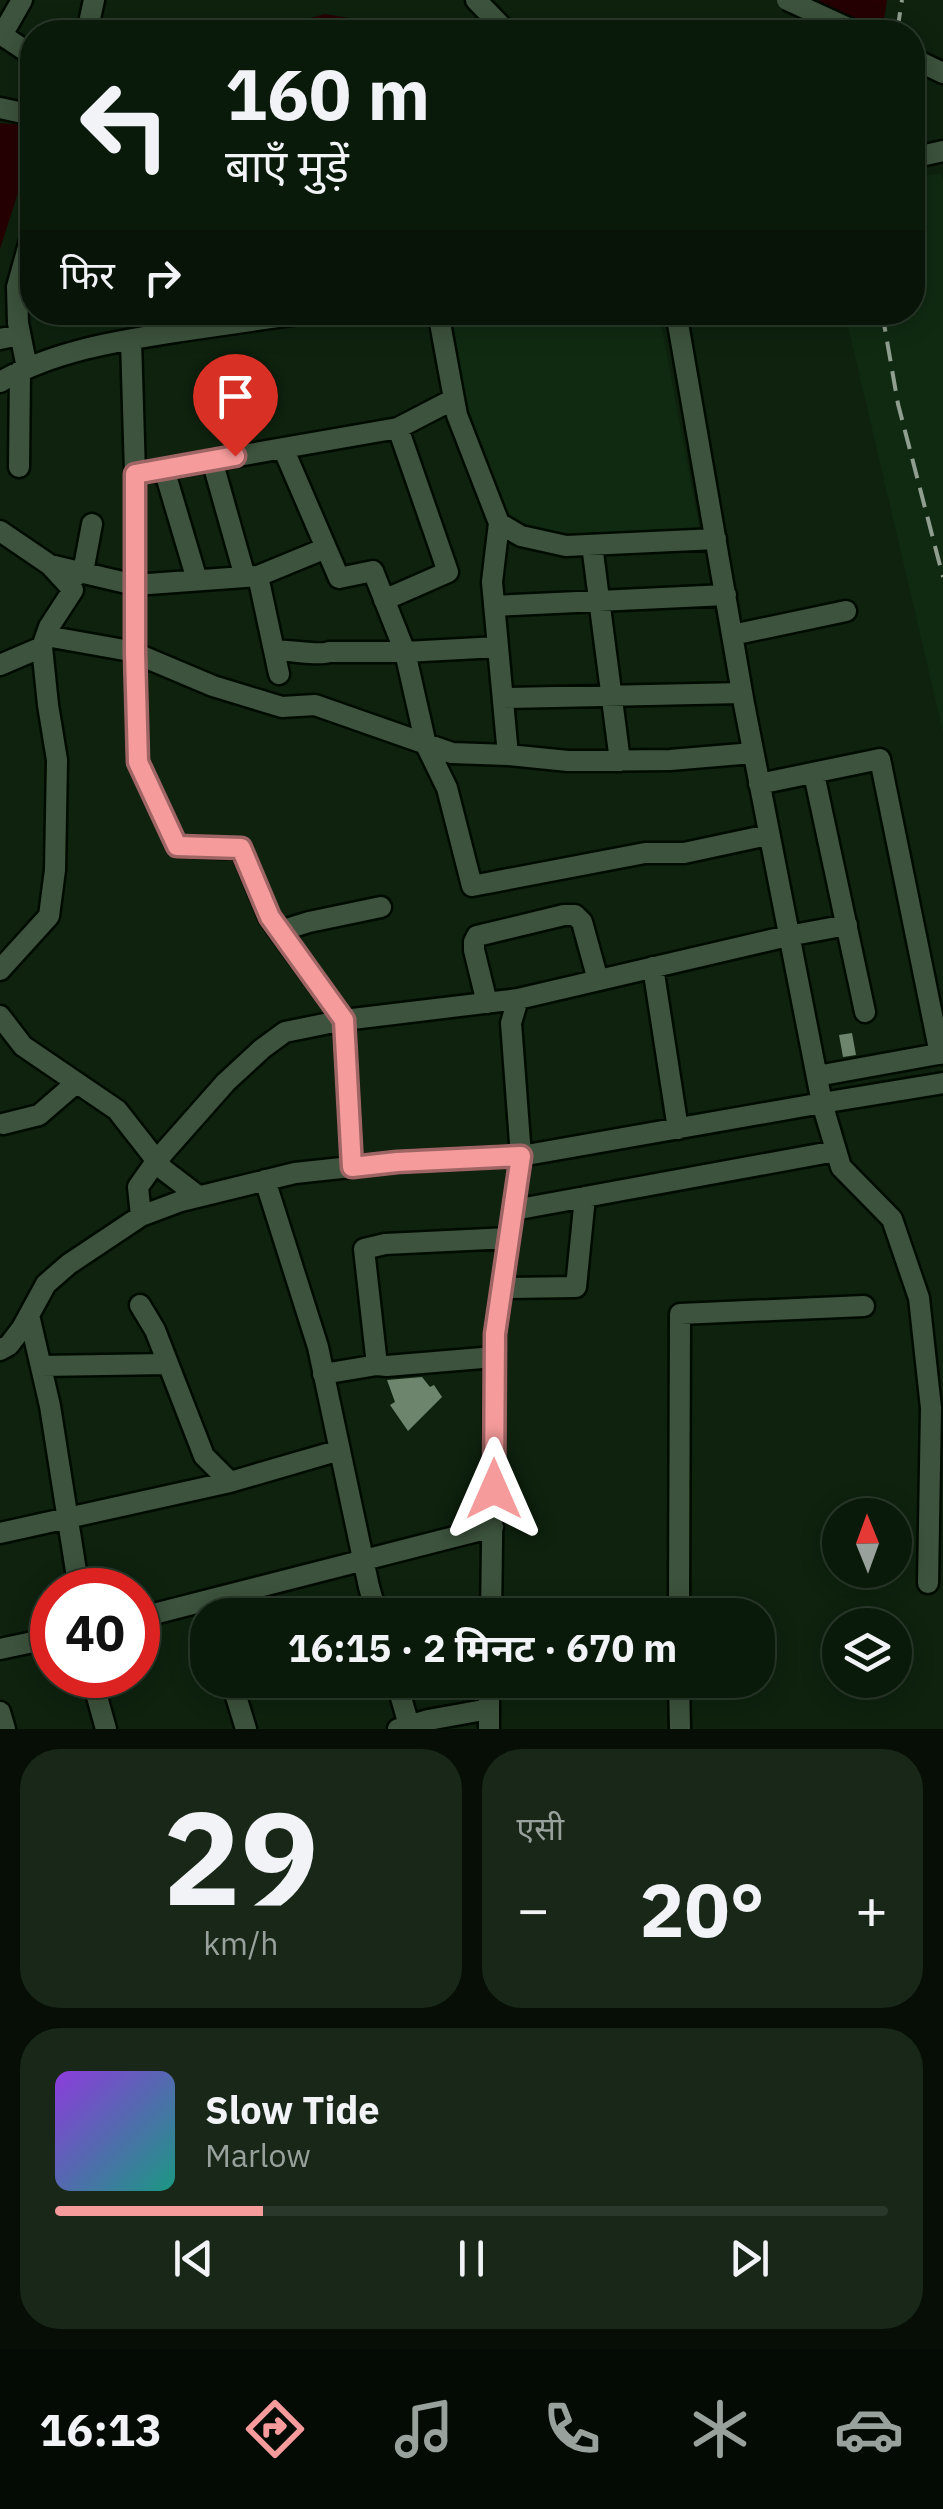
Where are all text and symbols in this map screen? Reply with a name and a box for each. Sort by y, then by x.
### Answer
text: 160 m [225,48,430,139]
icon: left [60,60,190,190]
text: बाएँ मुड़ें [225,136,349,194]
text: फिर [60,250,115,299]
icon: right [135,250,190,305]
pin [193,354,278,457]
icon: arrive [208,369,263,424]
position arrow [442,1437,546,1541]
north arrow [822,1498,912,1588]
map controls [822,1498,912,1698]
speed limit sign: 40 [30,1568,160,1698]
button: layers [822,1608,912,1698]
text: 16:15 · 2 मिनट · 670 m [288,1623,677,1672]
text: 29 [163,1772,319,1941]
text: एसी [517,1807,564,1849]
text: 20° [640,1860,765,1958]
text: − [517,1873,550,1944]
text: + [855,1873,888,1944]
text: km/h [203,1922,278,1964]
text: Slow Tide [205,2085,380,2134]
text: Marlow [205,2134,311,2176]
icon: previous [166,2231,221,2286]
icon: pause [444,2231,499,2286]
icon: next [722,2231,777,2286]
icon: directions [240,2394,310,2464]
icon: music [389,2394,459,2464]
icon: phone [537,2394,607,2464]
icon: climate [685,2394,755,2464]
icon: car [834,2394,904,2464]
text: 16:13 [39,2400,162,2458]

